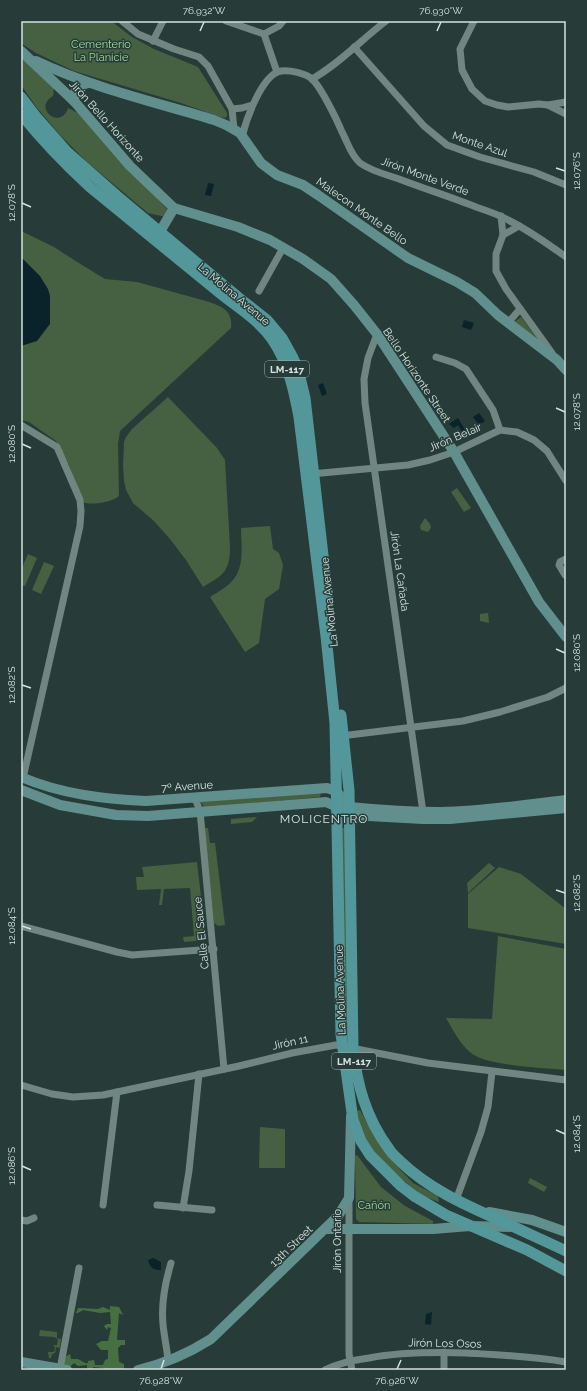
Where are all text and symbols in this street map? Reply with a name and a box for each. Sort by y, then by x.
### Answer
text: 76.932°W [183,5,226,16]
text: 76.930°W [419,5,463,16]
park label: Cementerio La Planicie [71,38,131,64]
street label: Jirón Bello Horizonte [67,78,147,165]
street label: Monte Azul [451,129,509,160]
text: 12.076°S [571,152,582,190]
street label: Jirón Monte Verde [379,155,471,199]
street label: Malecon Monte Bello [314,175,410,248]
text: 12.078°S [6,184,17,222]
street label: La Molina Avenue [195,260,273,329]
street label: Bello Horizonte Street [380,325,453,425]
road number: LM-117 [265,361,309,377]
text: 12.078°S [571,393,582,431]
street label: Jirón Belair [427,420,484,454]
text: 12.080°S [6,425,17,463]
street label: Jirón La Cañada [387,530,412,612]
street label: La Molina Avenue [318,556,341,647]
text: 12.080°S [571,634,582,672]
text: 12.082°S [6,666,17,704]
street label: 7º Avenue [161,778,214,795]
district label: MOLICENTRO [280,812,368,826]
text: 12.082°S [571,874,582,912]
street label: Calle El Sauce [191,896,212,970]
text: 12.084°S [6,907,17,945]
street label: La Molina Avenue [332,944,349,1035]
street label: Jirón 11 [271,1032,310,1053]
road number: LM-117 [332,1053,376,1069]
text: 12.084°S [571,1115,582,1153]
text: 12.086°S [6,1147,17,1185]
park label: Cañón [358,1199,390,1212]
street label: Jirón Ontario [331,1208,344,1273]
street label: 13th Street [267,1223,316,1270]
street label: Jirón Los Osos [408,1336,482,1351]
text: 76.928°W [139,1375,183,1386]
text: 76.926°W [375,1375,419,1386]

